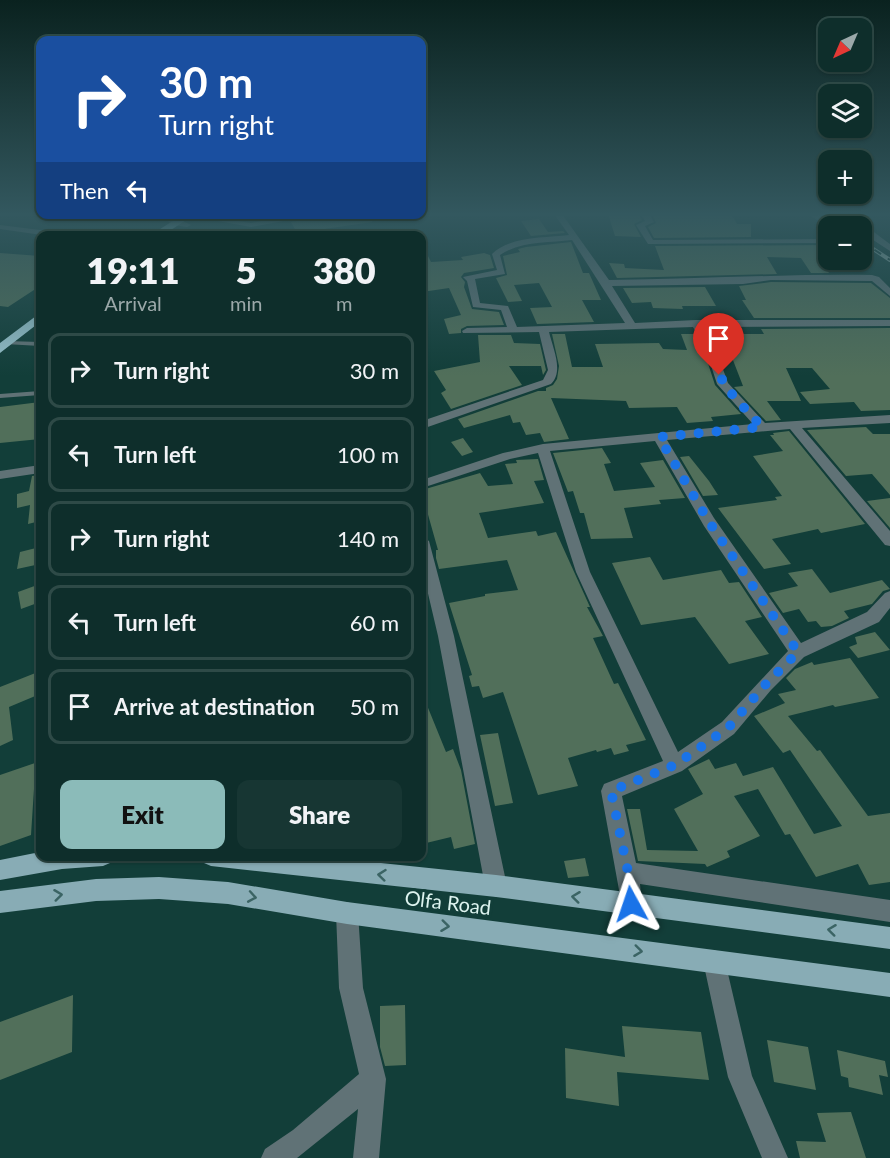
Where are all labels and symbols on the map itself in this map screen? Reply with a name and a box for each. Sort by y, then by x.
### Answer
north arrow [818,18,872,72]
pin [693,313,744,375]
one-way arrow [378,869,387,882]
position arrow [599,872,663,936]
street label: Olfa Road [403,885,493,919]
one-way arrow [53,889,63,901]
one-way arrow [247,890,257,903]
one-way arrow [572,891,581,904]
one-way arrow [440,919,450,932]
one-way arrow [827,925,837,937]
one-way arrow [634,944,643,957]

